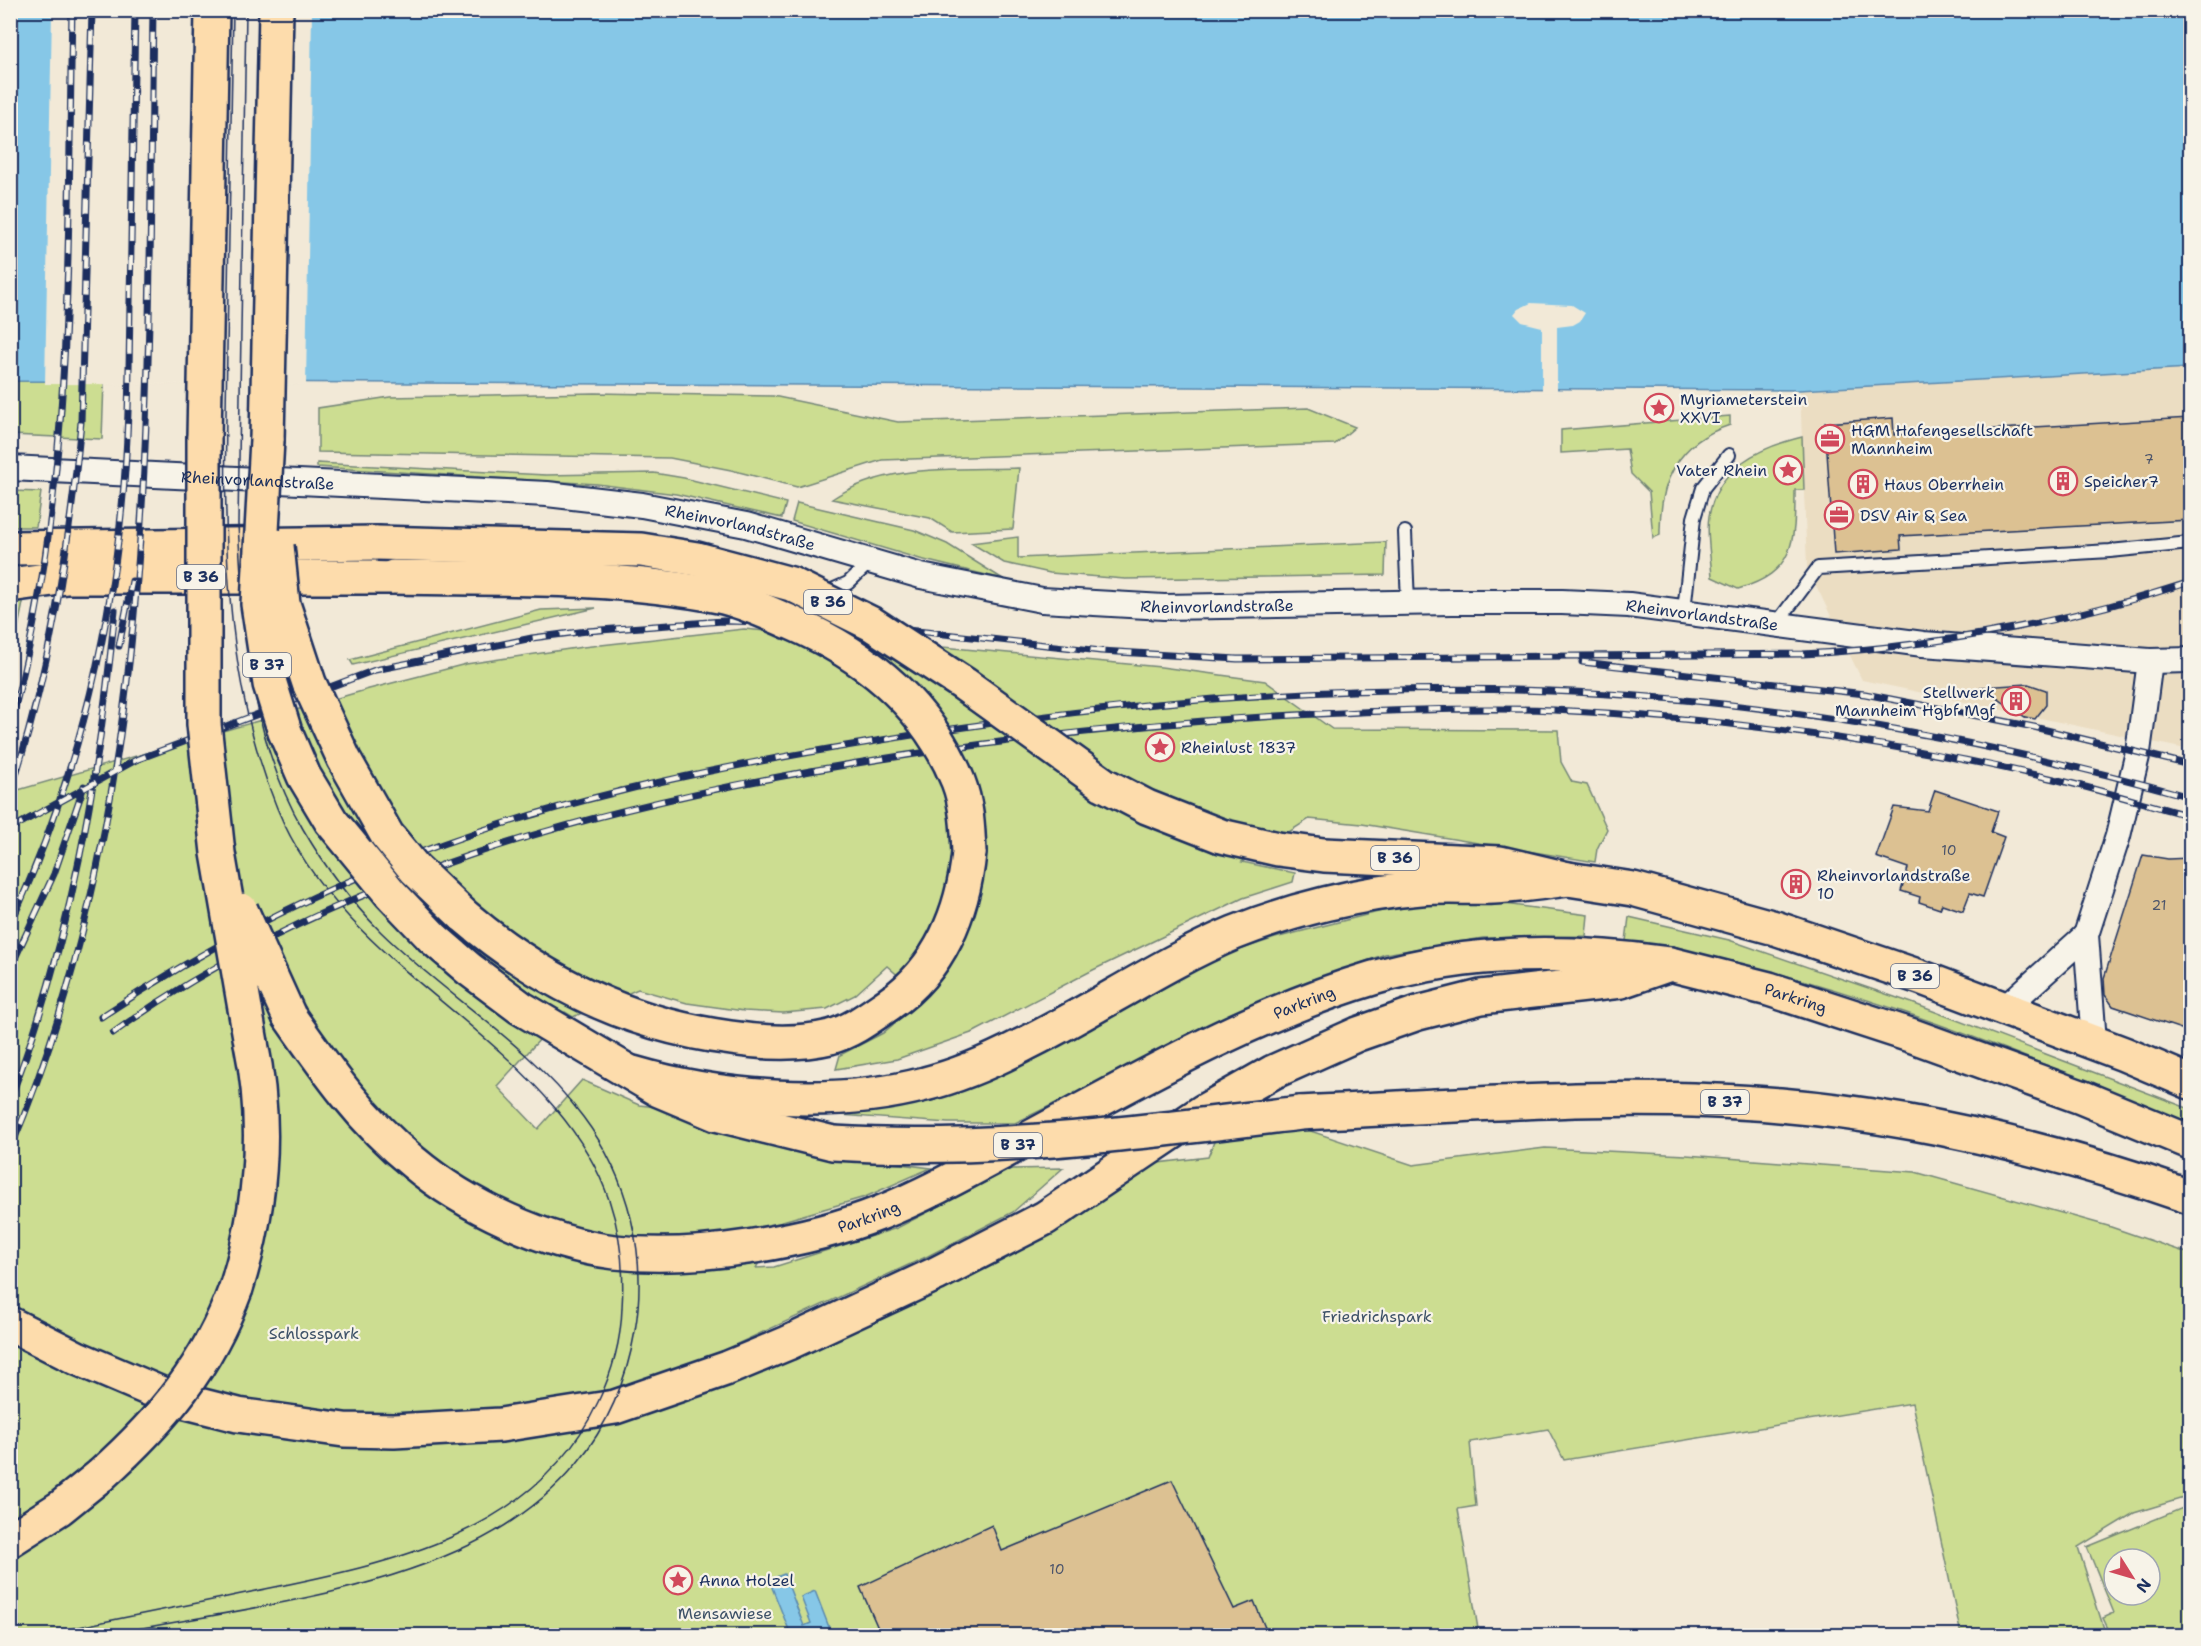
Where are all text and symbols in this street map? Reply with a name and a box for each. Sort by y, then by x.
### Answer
place label: Myriameterstein XXVI [1680,389,1807,428]
place icon: Myriameterstein XXVI [1643,392,1675,424]
place label: HGM Hafengesellschaft Mannheim [1851,420,2033,459]
office icon: HGM Hafengesellschaft Mannheim [1814,423,1846,455]
house number: 7 [2144,450,2154,468]
place icon: Vater Rhein [1772,454,1804,486]
place label: Vater Rhein [1676,460,1767,481]
building icon: Speicher7 [2047,465,2079,497]
street label: Rheinvorlandstraße [180,466,335,494]
building icon: Haus Oberrhein [1847,468,1879,500]
place label: Speicher7 [2084,471,2159,492]
place label: Haus Oberrhein [1884,474,2004,495]
street label: Rheinvorlandstraße [664,499,818,555]
office icon: DSV Air & Sea [1823,499,1855,531]
place label: DSV Air & Sea [1860,505,1967,526]
road number: B 36 [177,565,225,589]
road number: B 36 [804,590,852,614]
street label: Rheinvorlandstraße [1140,594,1294,618]
street label: Rheinvorlandstraße [1625,594,1780,635]
road number: B 37 [243,653,291,677]
place label: Stellwerk Mannheim Hgbf Mgf [1835,682,1996,721]
building icon: Stellwerk Mannheim Hgbf Mgf [2000,685,2032,717]
place icon: Rheinlust 1837 [1144,731,1176,763]
place label: Rheinlust 1837 [1181,737,1296,758]
house number: 10 [1941,841,1957,859]
road number: B 36 [1371,846,1419,870]
place label: Rheinvorlandstraße 10 [1817,865,1970,904]
building icon: Rheinvorlandstraße 10 [1780,868,1812,900]
house number: 21 [2152,896,2166,914]
road number: B 36 [1891,964,1939,988]
street label: Parkring [1762,978,1830,1018]
street label: Parkring [1270,981,1338,1024]
road number: B 37 [1701,1090,1749,1114]
road number: B 37 [994,1133,1042,1157]
street label: Parkring [835,1195,903,1237]
park label: Friedrichspark [1322,1306,1432,1327]
park label: Schlosspark [269,1323,359,1344]
north arrow [2102,1547,2162,1607]
house number: 10 [1049,1560,1065,1578]
place icon: Anna Holzel [662,1564,694,1596]
place label: Anna Holzel [699,1570,795,1591]
text: N [2131,1574,2156,1597]
park label: Mensawiese [678,1603,772,1624]

